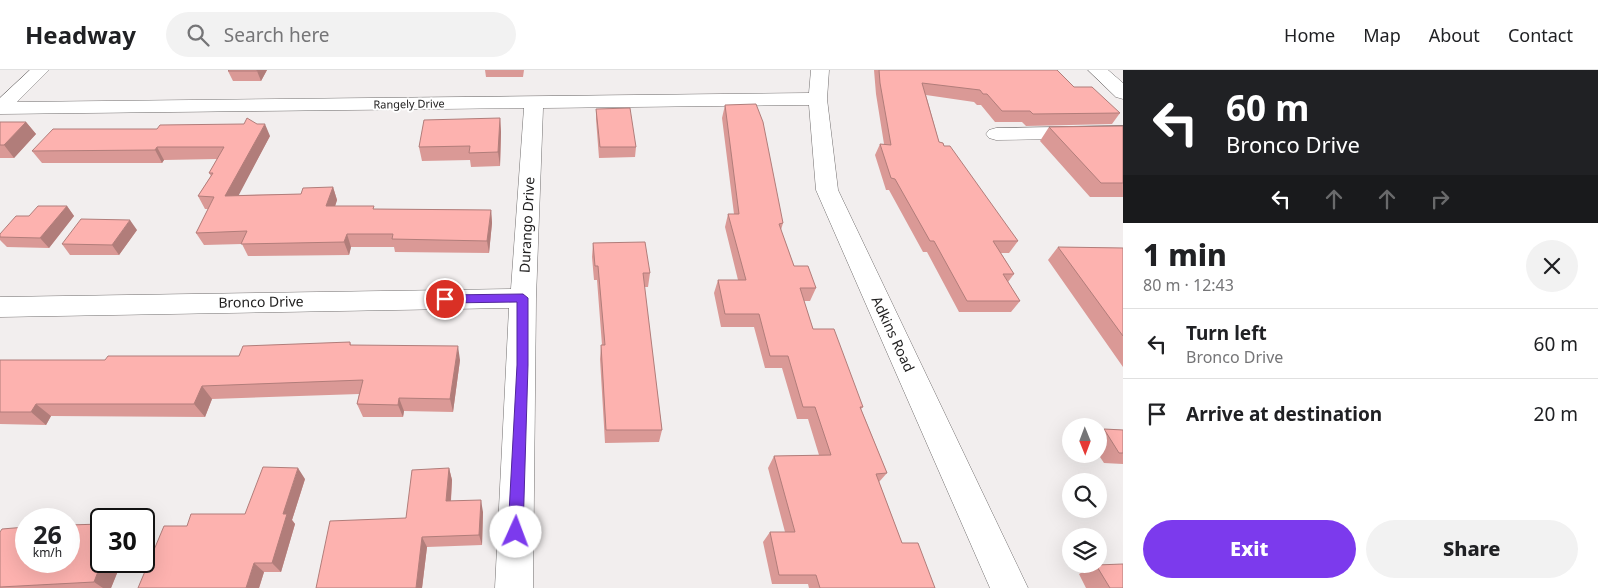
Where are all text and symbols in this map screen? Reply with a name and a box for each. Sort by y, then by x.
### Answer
search box [166,12,516,57]
text: Headway [25,18,136,51]
icon: search [184,21,212,49]
text: Search here [224,22,330,48]
text: Home [1284,23,1335,47]
text: Map [1363,23,1401,47]
text: About [1429,23,1480,47]
text: Contact [1508,23,1573,47]
text: 60 m [1226,84,1309,131]
icon: left [1143,90,1208,155]
street label: Rangely Drive [373,95,445,112]
text: Bronco Drive [1226,129,1360,159]
street label: Durango Drive [514,176,539,274]
icon: left [1267,185,1295,213]
icon: ahead [1320,185,1348,213]
icon: ahead [1373,185,1401,213]
icon: right [1426,185,1454,213]
text: 1 min [1143,234,1227,275]
button: close [1526,240,1578,292]
text: 80 m · 12:43 [1143,274,1234,296]
pin [424,278,466,320]
icon: arrive [431,285,459,313]
street label: Bronco Drive [218,291,304,312]
street label: Adkins Road [868,293,919,375]
text: Turn left [1186,320,1267,346]
icon: left [1143,330,1171,358]
text: 60 m [1534,331,1578,357]
text: Bronco Drive [1186,346,1283,368]
icon: arrive [1143,400,1171,428]
text: Arrive at destination [1186,401,1382,427]
text: 20 m [1534,401,1578,427]
north arrow [1062,418,1108,462]
map controls [1062,418,1107,573]
button: search [1062,473,1107,518]
position arrow [489,505,541,557]
speed limit sign: 30 [90,508,155,573]
text: 26 [33,517,62,551]
button: Exit [1143,520,1356,578]
button: Share [1366,520,1578,578]
button: layers [1062,528,1107,573]
text: km/h [33,544,62,561]

